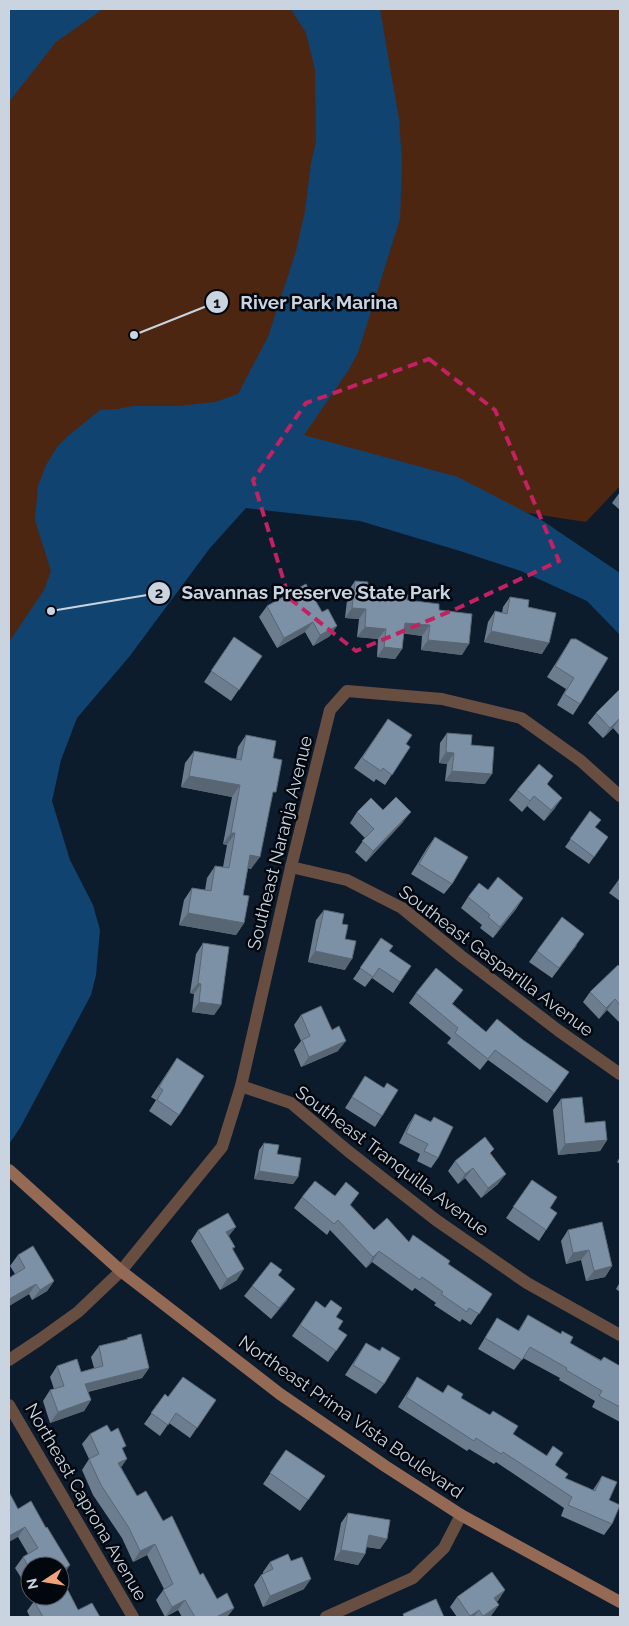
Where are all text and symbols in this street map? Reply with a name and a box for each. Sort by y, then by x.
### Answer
callout: River Park Marina [205,285,407,319]
text: River Park Marina [240,291,398,313]
text: 1 [213,294,221,312]
callout: Savannas Preserve State Park [146,576,460,610]
text: Savannas Preserve State Park [182,581,451,603]
text: 2 [155,584,163,602]
street label: Southeast Naranja Avenue [243,733,316,952]
street label: Southeast Gasparilla Avenue [395,881,598,1041]
street label: Southeast Tranquilla Avenue [292,1081,493,1240]
street label: Northeast Prima Vista Boulevard [235,1331,468,1502]
street label: Northeast Caprona Avenue [20,1399,152,1605]
north arrow [20,1556,70,1606]

